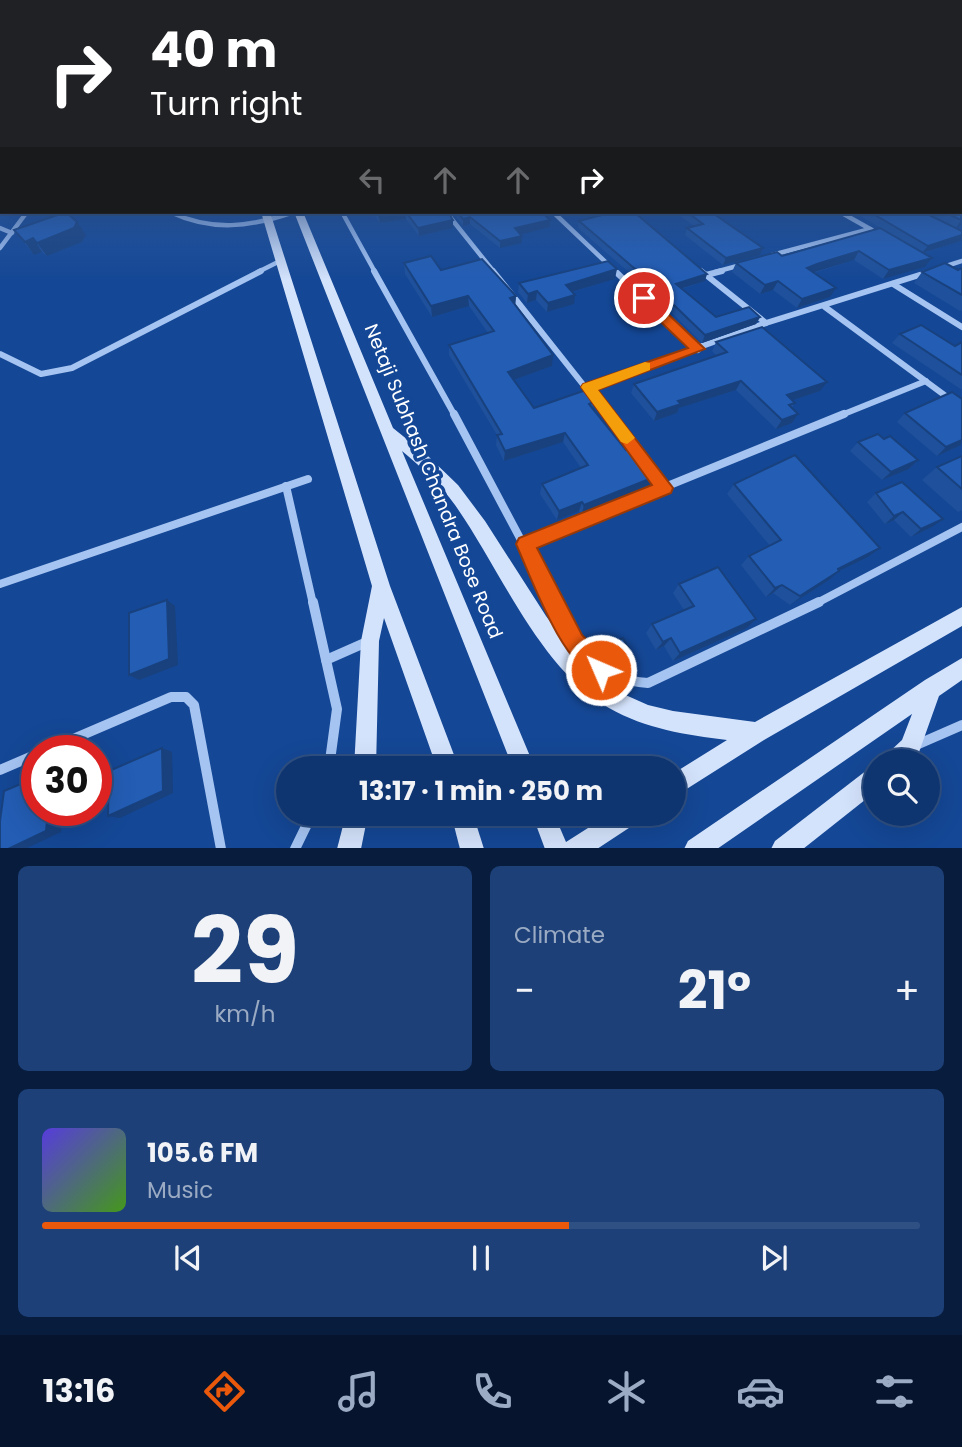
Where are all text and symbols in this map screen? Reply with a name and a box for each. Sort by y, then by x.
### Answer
text: 40 m [150,16,277,84]
icon: right [35,28,126,119]
text: Turn right [150,81,302,126]
icon: left [353,161,391,199]
icon: ahead [426,161,464,199]
icon: ahead [499,161,537,199]
icon: right [572,161,610,199]
pin [614,268,674,328]
icon: arrive [625,279,663,317]
street label: Netaji Subhash Chandra Bose Road [358,320,509,643]
position arrow [564,633,638,707]
speed limit sign: 30 [21,735,112,826]
map controls [863,749,940,826]
button: search [863,749,940,826]
text: 13:17 · 1 min · 250 m [359,773,603,809]
text: 29 [191,887,299,1015]
text: Climate [514,919,605,951]
text: 21° [678,954,751,1027]
text: − [514,964,535,1017]
text: + [894,964,920,1017]
text: km/h [214,998,276,1030]
text: 105.6 FM [147,1135,258,1171]
text: Music [147,1174,213,1206]
icon: previous [169,1239,207,1277]
icon: pause [462,1239,500,1277]
icon: next [755,1239,793,1277]
icon: directions [200,1367,249,1416]
icon: music [334,1367,383,1416]
icon: phone [468,1367,517,1416]
icon: climate [602,1367,651,1416]
icon: car [736,1367,785,1416]
icon: filters [870,1367,919,1416]
text: 13:16 [43,1368,115,1413]

